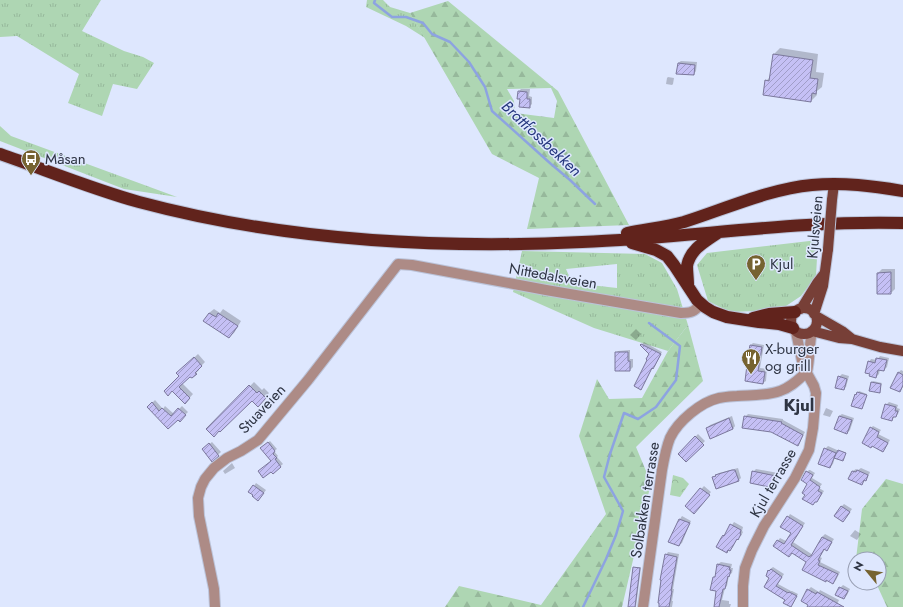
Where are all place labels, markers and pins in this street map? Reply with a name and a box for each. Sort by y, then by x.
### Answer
bus stop icon: Måsan [20,148,42,176]
place label: Måsan [45,148,86,170]
parking icon: Kjul [745,253,767,281]
place label: Kjul [770,253,794,275]
place label: X-burger og grill [765,338,820,377]
restaurant icon: X-burger og grill [740,347,762,375]

